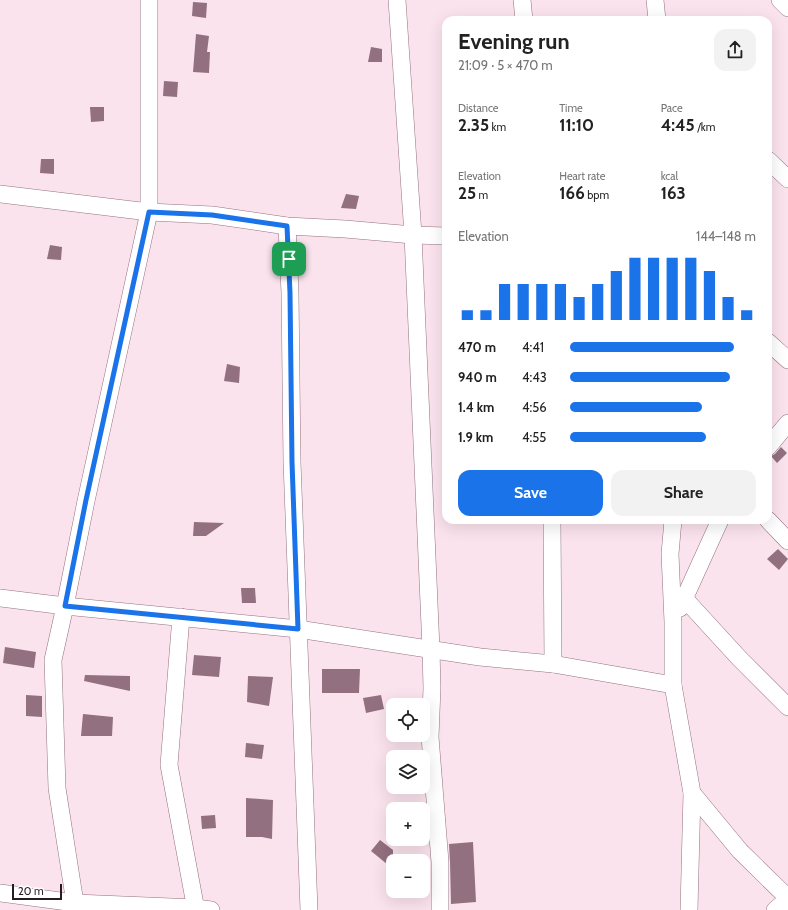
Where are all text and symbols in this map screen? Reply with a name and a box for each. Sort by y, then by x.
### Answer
text: Evening run [458,28,570,55]
button: share [714,29,756,71]
text: 21:09 · 5 × 470 m [458,57,553,73]
text: Distance [458,101,499,115]
text: Time [559,101,583,115]
text: Pace [661,101,683,115]
text: 2.35 [458,115,489,135]
text: 11:10 [559,115,594,135]
text: 4:45 [661,115,695,135]
text: km [489,120,506,134]
text: /km [695,120,715,134]
text: Elevation [458,169,501,183]
text: Heart rate [559,169,605,183]
text: kcal [661,169,678,183]
text: 25 [458,183,476,203]
text: 166 [559,183,585,203]
text: 163 [661,183,686,203]
text: m [476,188,488,202]
text: bpm [585,188,609,202]
text: Elevation [458,228,509,244]
text: 144–148 m [696,228,756,244]
pin [272,242,306,276]
icon: arrive [278,248,300,270]
text: 470 m [458,339,496,355]
text: 4:41 [522,339,544,355]
text: 940 m [458,369,497,385]
text: 4:43 [522,369,547,385]
text: 1.4 km [458,399,494,415]
text: 4:56 [522,399,547,415]
text: 1.9 km [458,429,493,445]
text: 4:55 [522,429,546,445]
button: Save [458,470,603,516]
button: Share [611,470,756,516]
map controls [386,698,430,898]
button: locate [386,698,430,742]
button: layers [386,750,430,794]
button: + [386,802,430,846]
button: − [386,854,430,898]
scale bar [12,882,62,901]
text: 20 m [18,884,44,898]

